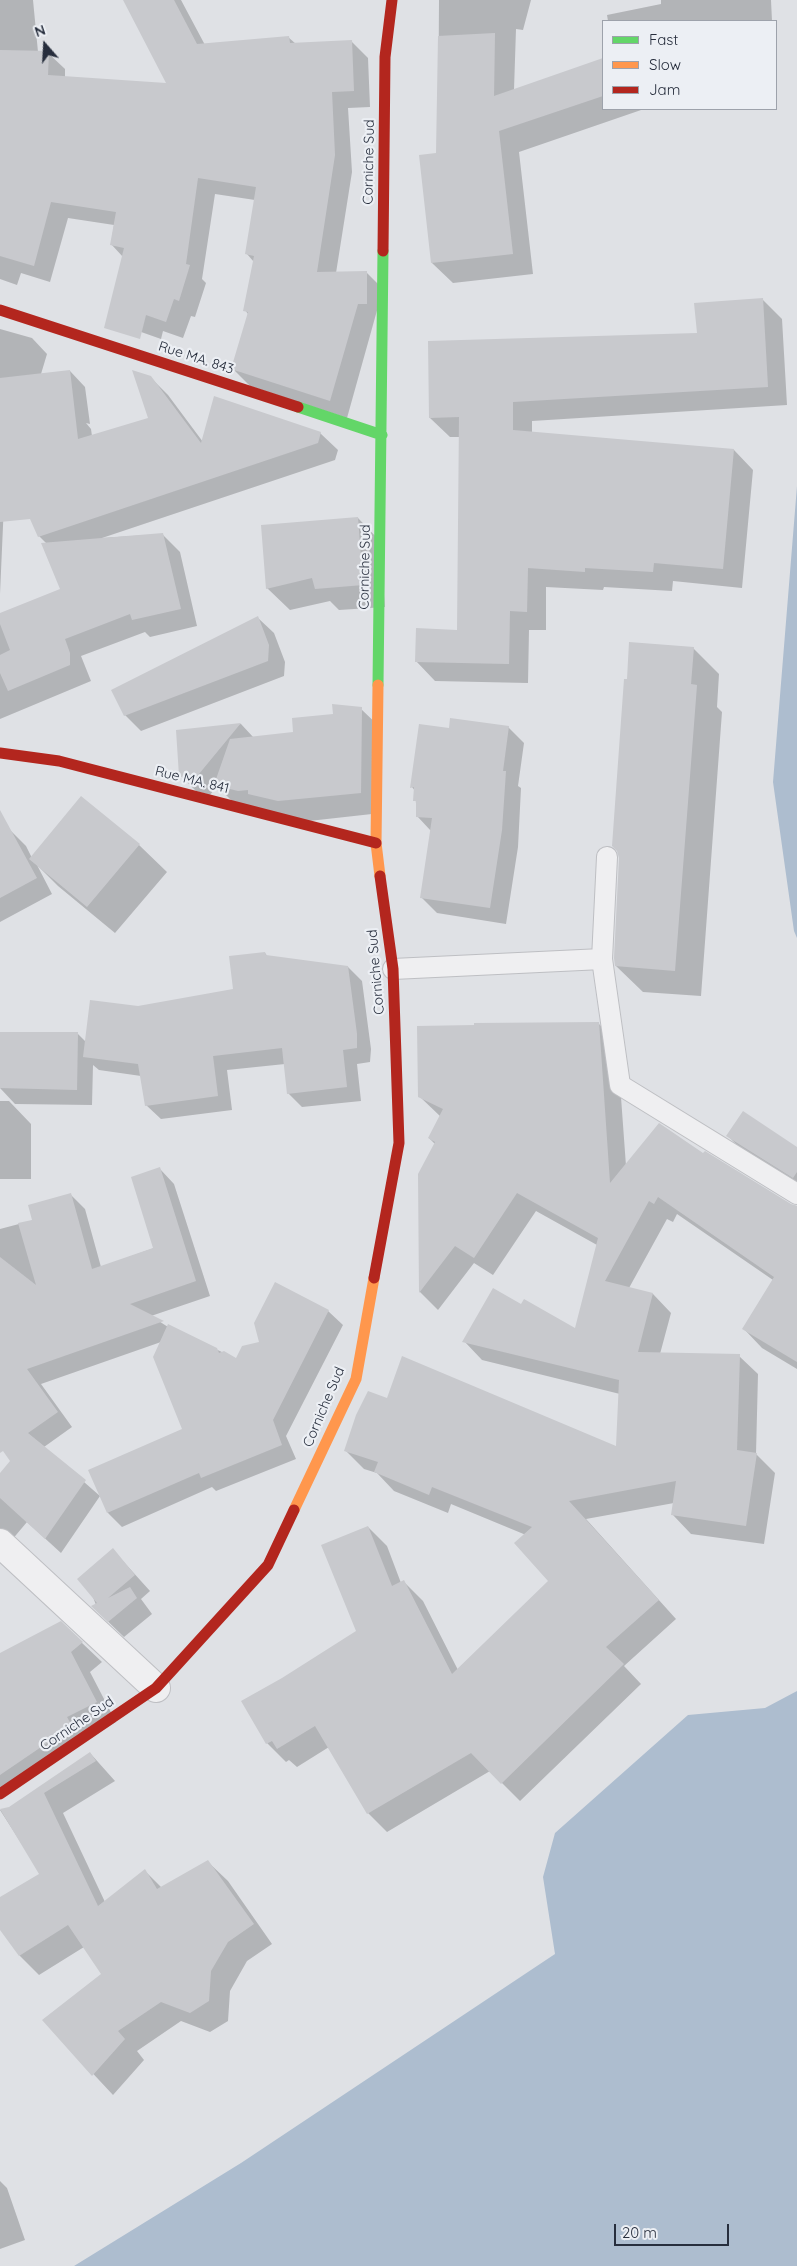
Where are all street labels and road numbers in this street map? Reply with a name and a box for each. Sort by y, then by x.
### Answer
street label: Corniche Sud [360,119,378,205]
street label: Rue MA. 843 [156,338,236,378]
street label: Corniche Sud [356,524,374,610]
street label: Rue MA. 841 [153,763,231,797]
street label: Corniche Sud [364,929,388,1015]
street label: Corniche Sud [300,1364,348,1450]
street label: Corniche Sud [37,1693,117,1755]

